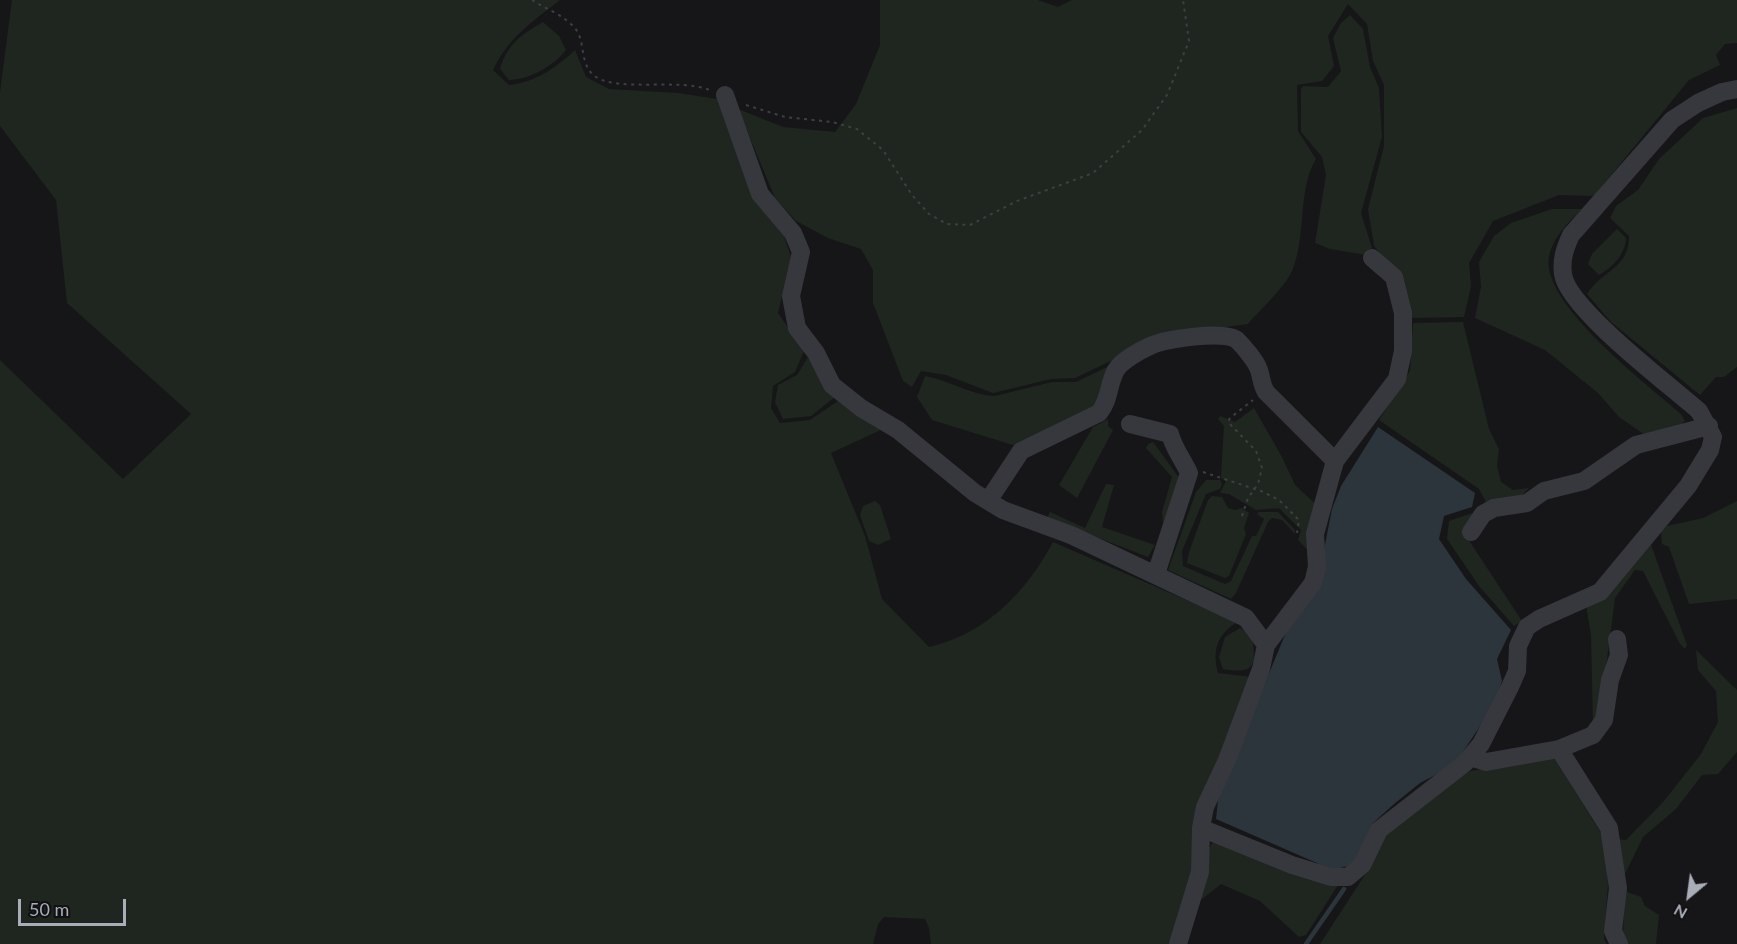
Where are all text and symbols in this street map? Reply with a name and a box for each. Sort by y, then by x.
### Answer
north arrow [1659,866,1719,926]
scale bar [21,887,129,925]
text: 50 m [29,898,69,920]
text: N [1670,901,1690,923]

